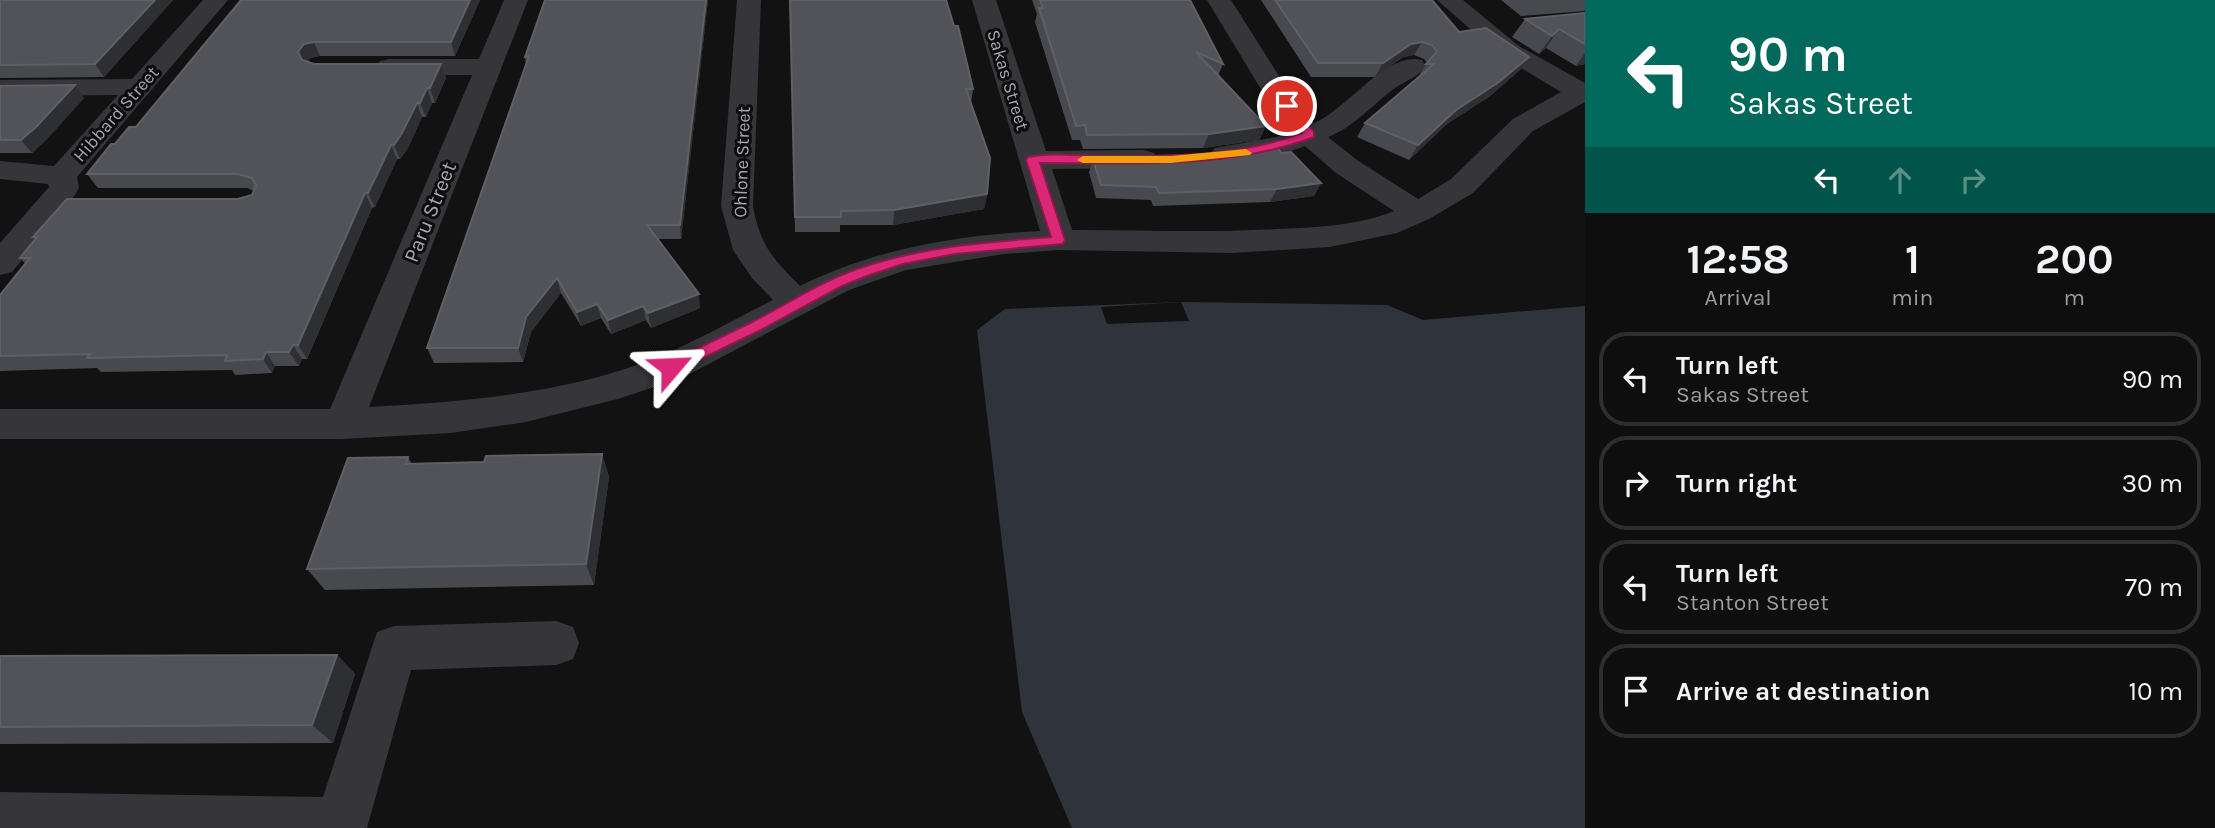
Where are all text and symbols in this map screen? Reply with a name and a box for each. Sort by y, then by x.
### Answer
text: 90 m [1728,26,1848,83]
street label: Sakas Street [982,27,1034,133]
icon: left [1613,28,1704,119]
street label: Hibbard Street [68,62,164,166]
pin [1257,76,1317,136]
text: Sakas Street [1728,85,1913,122]
icon: arrive [1268,87,1306,125]
street label: Ohlone Street [729,106,755,218]
street label: Paru Street [399,158,461,266]
icon: left [1808,161,1846,199]
icon: ahead [1881,161,1919,199]
icon: right [1954,161,1992,199]
text: 12:58 [1686,234,1790,284]
text: 1 [1905,234,1920,284]
text: 200 [2035,234,2114,284]
text: Arrival [1704,284,1772,311]
text: min [1891,284,1934,311]
text: m [2063,284,2085,311]
position arrow [634,330,708,404]
text: Turn left [1676,350,1778,381]
icon: left [1617,360,1655,398]
text: 90 m [2122,364,2183,395]
text: Sakas Street [1676,381,1809,408]
icon: right [1617,464,1655,502]
text: Turn right [1676,468,1797,499]
text: 30 m [2122,468,2183,499]
text: Turn left [1676,558,1778,589]
icon: left [1617,568,1655,606]
text: 70 m [2125,572,2183,603]
text: Stanton Street [1676,589,1829,616]
icon: arrive [1617,672,1655,710]
text: Arrive at destination [1676,676,1930,707]
text: 10 m [2128,676,2183,707]

